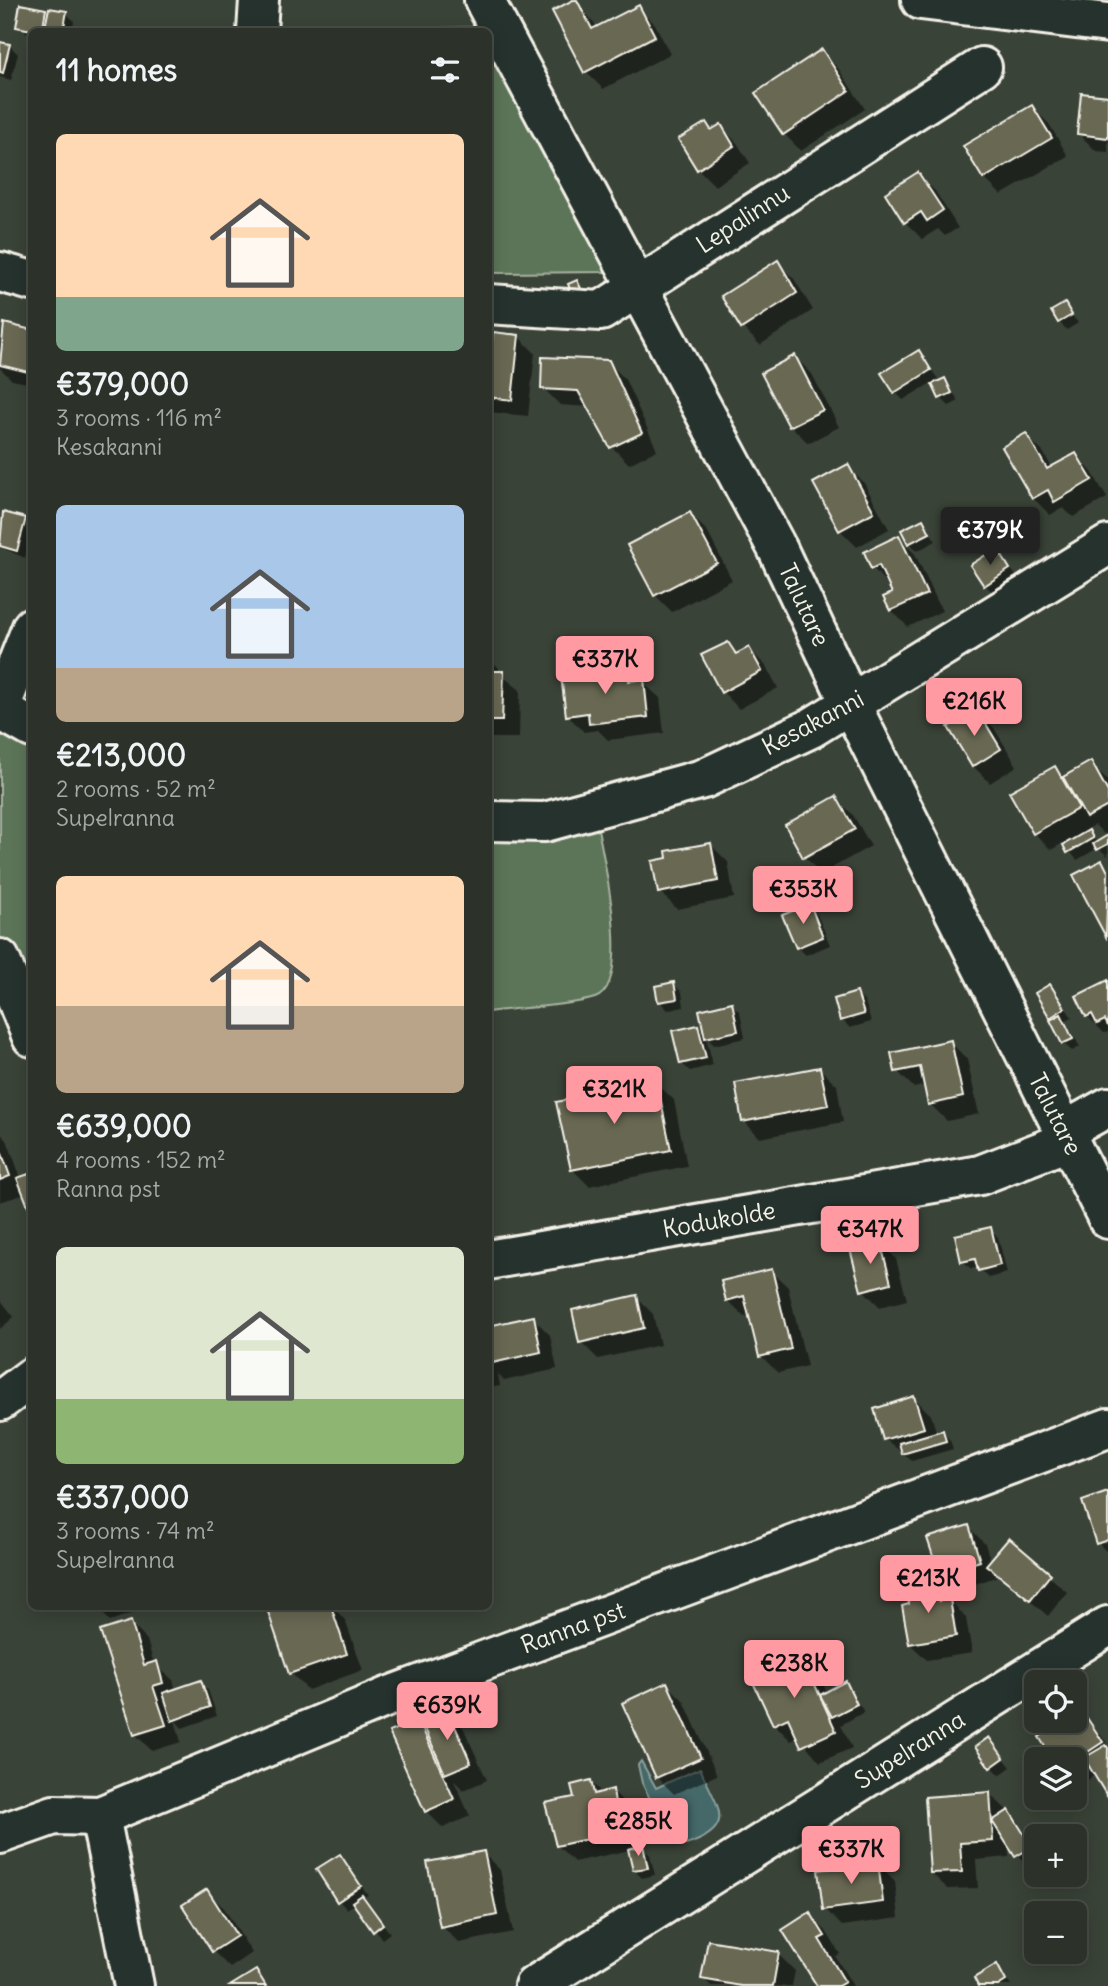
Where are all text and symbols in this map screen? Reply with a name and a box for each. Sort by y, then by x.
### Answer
text: 11 homes [56,51,177,89]
icon: filters [426,51,464,89]
street label: Lepalinnu [690,177,795,259]
icon: home [197,180,323,306]
text: €379,000 [56,365,189,403]
text: 3 rooms · 116 m² [56,403,222,432]
text: Kesakanni [56,432,162,461]
pin: €379K [941,508,1039,567]
text: €379K [957,515,1023,544]
icon: home [197,551,323,677]
street label: Talutare [773,558,837,651]
pin: €337K [556,636,654,696]
text: €337K [572,644,638,673]
pin: €216K [925,678,1023,738]
street label: Kesakanni [757,683,868,761]
text: €216K [942,686,1006,715]
text: €213,000 [56,736,186,774]
text: 2 rooms · 52 m² [56,774,216,803]
text: Supelranna [56,803,175,832]
pin: €353K [754,866,852,926]
text: €353K [769,874,837,903]
icon: home [197,922,323,1048]
pin: €321K [565,1066,663,1126]
street label: Talutare [1023,1068,1089,1160]
text: €321K [582,1074,646,1103]
text: €639,000 [56,1107,192,1145]
text: 4 rooms · 152 m² [56,1145,226,1174]
text: Ranna pst [56,1174,160,1203]
street label: Kodukolde [660,1194,778,1244]
pin: €347K [821,1206,919,1266]
text: €347K [837,1214,903,1243]
icon: home [197,1293,323,1419]
text: €337,000 [56,1478,190,1516]
text: 3 rooms · 74 m² [56,1516,215,1545]
text: Supelranna [56,1545,175,1574]
pin: €213K [879,1556,977,1615]
text: €213K [896,1563,960,1592]
street label: Ranna pst [516,1594,629,1660]
pin: €238K [745,1640,843,1700]
text: €238K [760,1648,828,1677]
map controls [1024,1670,1087,1964]
button: locate [1024,1670,1087,1733]
pin: €639K [398,1682,496,1742]
text: €639K [413,1690,481,1719]
street label: Supelranna [849,1704,970,1795]
button: layers [1024,1747,1087,1810]
pin: €285K [589,1798,687,1858]
text: €285K [604,1806,672,1835]
button: + [1024,1824,1087,1887]
pin: €337K [802,1826,900,1886]
text: €337K [818,1834,884,1863]
button: − [1024,1901,1087,1964]

